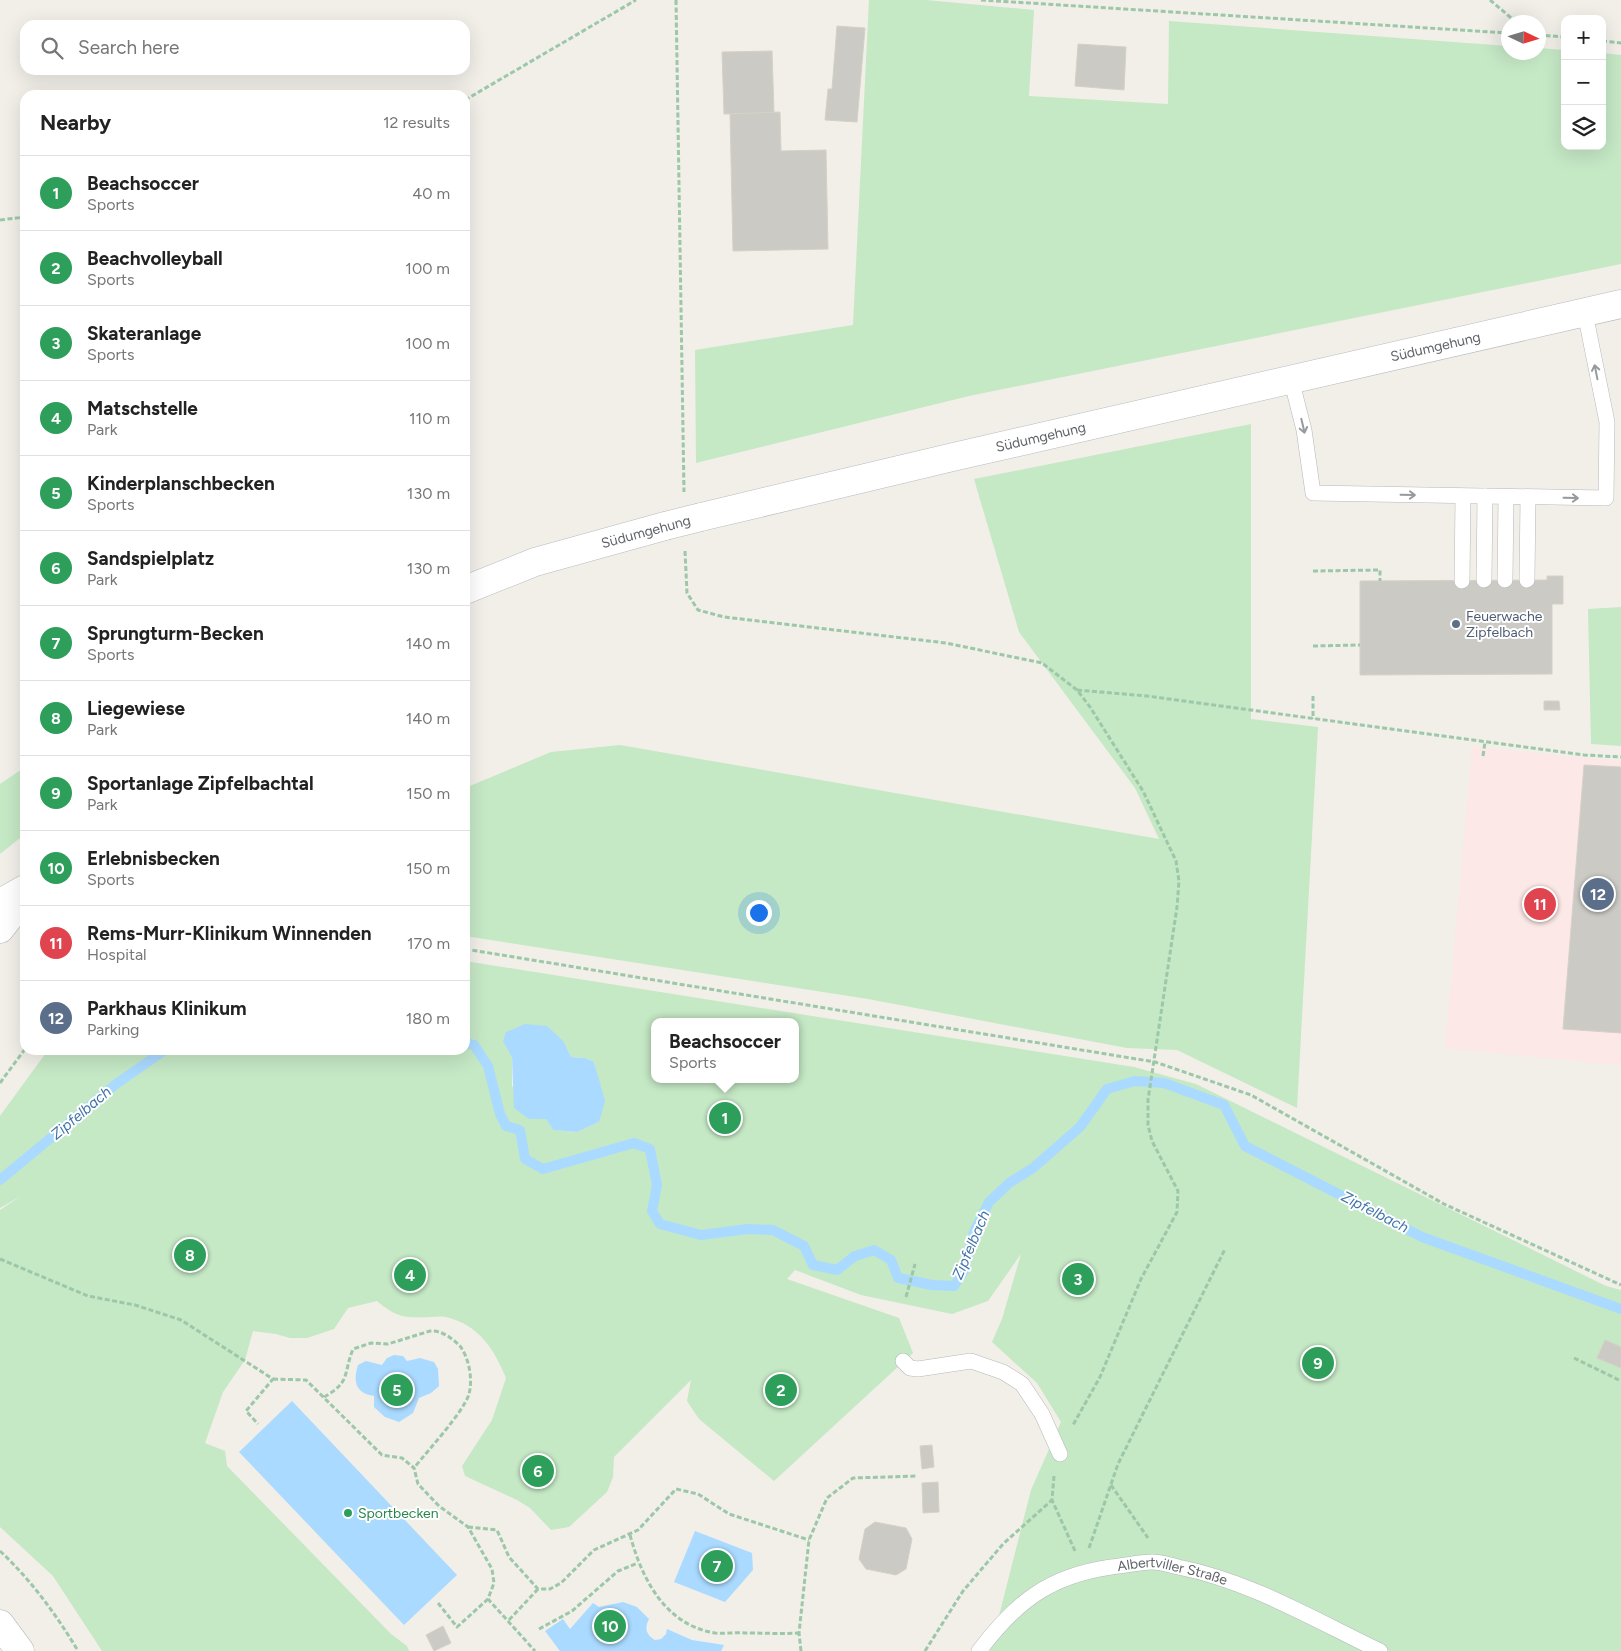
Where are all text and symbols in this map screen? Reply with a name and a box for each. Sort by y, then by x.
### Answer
north arrow [1501,15,1546,60]
map controls [1561,15,1606,150]
button: + [1561,15,1606,60]
search box [20,20,470,75]
icon: search [38,34,66,62]
text: Search here [78,36,180,59]
button: − [1561,60,1606,105]
button: layers [1561,105,1606,150]
text: Nearby [40,110,111,135]
text: 12 results [383,113,450,132]
text: Beachsoccer [87,172,199,195]
text: 1 [53,184,59,203]
text: 40 m [412,184,450,203]
text: Sports [87,195,134,214]
text: Beachvolleyball [87,247,223,270]
text: 2 [51,259,61,278]
text: 100 m [405,259,450,278]
text: Sports [87,270,134,289]
text: Skateranlage [87,322,201,345]
street label: Südumgehung [1389,328,1482,365]
text: 3 [52,334,60,353]
text: 100 m [405,334,450,353]
text: Sports [87,345,134,364]
one-way arrow [1591,364,1601,380]
text: Matschstelle [87,397,198,420]
text: 4 [51,409,61,428]
text: 110 m [409,409,450,428]
street label: Südumgehung [994,418,1087,455]
one-way arrow [1299,418,1308,434]
text: Park [87,420,117,439]
text: Kinderplanschbecken [87,472,275,495]
text: 5 [51,484,61,503]
text: 130 m [407,484,450,503]
one-way arrow [1400,490,1416,500]
one-way arrow [1563,493,1579,502]
text: Sports [87,495,134,514]
street label: Südumgehung [599,512,693,552]
text: Sandspielplatz [87,547,214,570]
text: 6 [51,559,61,578]
text: 130 m [407,559,450,578]
text: Park [87,570,117,589]
place label: Feuerwache Zipfelbach [1466,608,1543,641]
marker: Feuerwache Zipfelbach [1450,618,1462,630]
text: Sprungturm-Becken [87,622,264,645]
text: 7 [52,634,60,653]
text: 140 m [406,634,450,653]
text: Sports [87,645,134,664]
text: Liegewiese [87,697,185,720]
text: 8 [51,709,61,728]
text: 140 m [406,709,450,728]
text: Park [87,720,117,739]
text: Sportanlage Zipfelbachtal [87,772,314,795]
text: 9 [51,784,61,803]
text: 150 m [406,784,450,803]
text: Park [87,795,117,814]
text: Erlebnisbecken [87,847,220,870]
text: 10 [47,859,65,878]
text: 150 m [406,859,450,878]
text: Sports [87,870,134,889]
pin: 12 [1582,875,1614,913]
pin: 11 [1524,885,1556,923]
your location [746,900,772,926]
text: Rems-Murr-Klinikum Winnenden [87,922,372,945]
text: 11 [49,934,63,953]
text: 170 m [407,934,450,953]
text: Hospital [87,945,147,964]
text: Parkhaus Klinikum [87,997,247,1020]
text: 12 [48,1009,64,1028]
text: 180 m [406,1009,450,1028]
popup [651,1018,799,1083]
text: Parking [87,1020,139,1039]
text: Beachsoccer [669,1030,781,1053]
text: Sports [669,1053,717,1072]
water label: Zipfelbach [47,1083,115,1143]
pin: 1 [709,1099,741,1137]
water label: Zipfelbach [1338,1187,1412,1237]
water label: Zipfelbach [948,1208,994,1282]
pin: 8 [174,1236,206,1274]
pin: 4 [394,1256,426,1294]
pin: 3 [1062,1260,1094,1298]
pin: 9 [1302,1344,1334,1382]
pin: 5 [381,1371,413,1409]
pin: 2 [765,1371,797,1409]
pin: 6 [522,1452,554,1490]
place label: Sportbecken [358,1505,439,1522]
marker: Sportbecken [342,1507,354,1519]
pin: 7 [701,1547,733,1585]
street label: Albertviller Straße [1116,1553,1230,1589]
pin: 10 [594,1607,626,1645]

